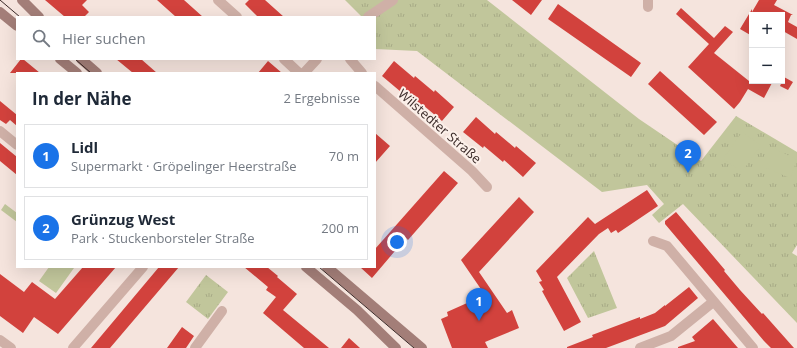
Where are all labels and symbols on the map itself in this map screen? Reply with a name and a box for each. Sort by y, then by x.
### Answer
street label: Wilstedter Straße [394,85,486,167]
pin: 2 [675,140,701,173]
your location [387,232,407,252]
pin: 1 [466,288,492,321]

